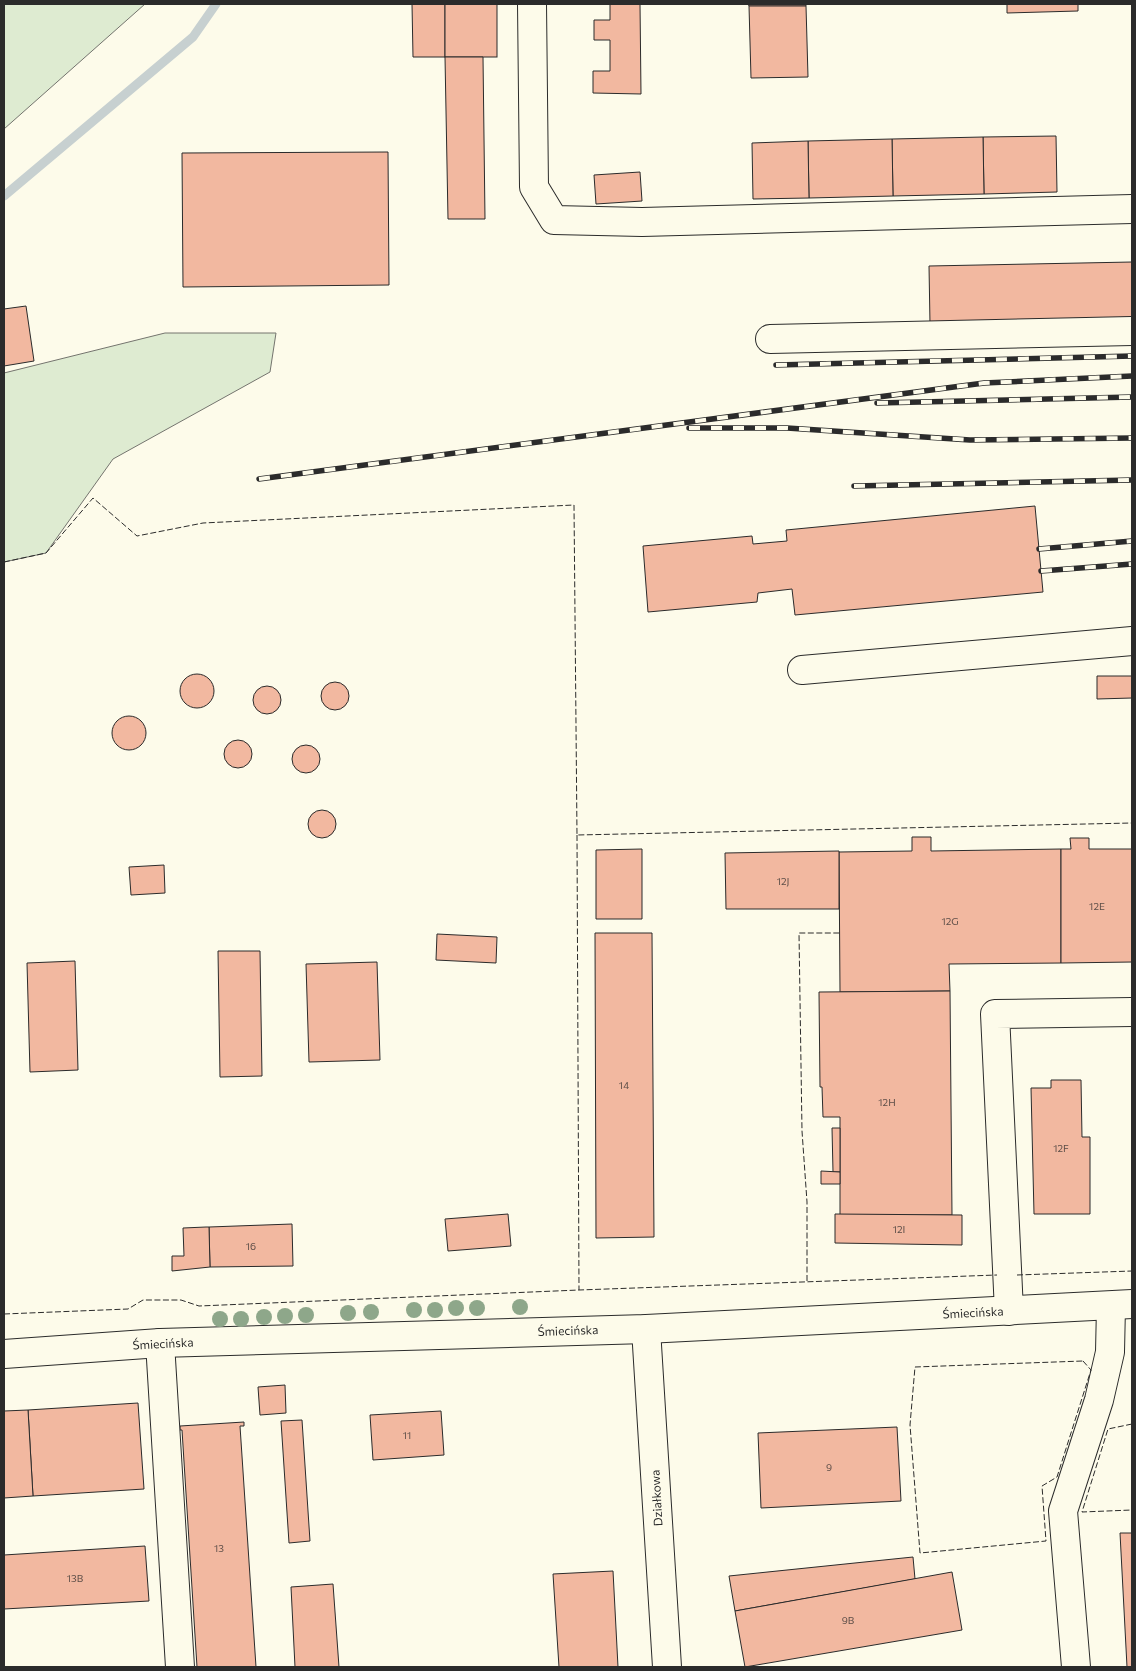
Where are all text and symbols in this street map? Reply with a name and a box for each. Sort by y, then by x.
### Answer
house number: 12J [777,875,789,887]
house number: 12E [1089,900,1105,912]
house number: 12G [941,915,959,927]
house number: 14 [619,1079,629,1091]
house number: 12H [878,1096,896,1108]
house number: 12F [1053,1142,1069,1154]
house number: 12I [893,1223,905,1235]
house number: 16 [246,1240,256,1252]
street label: Śmiecińska [942,1303,1004,1321]
street label: Śmiecińska [537,1322,599,1338]
street label: Śmiecińska [132,1334,194,1352]
house number: 11 [403,1429,411,1441]
house number: 9 [826,1461,832,1473]
street label: Działkowa [648,1469,664,1527]
house number: 13 [214,1542,224,1554]
house number: 13B [67,1572,84,1584]
house number: 9B [842,1614,855,1626]

